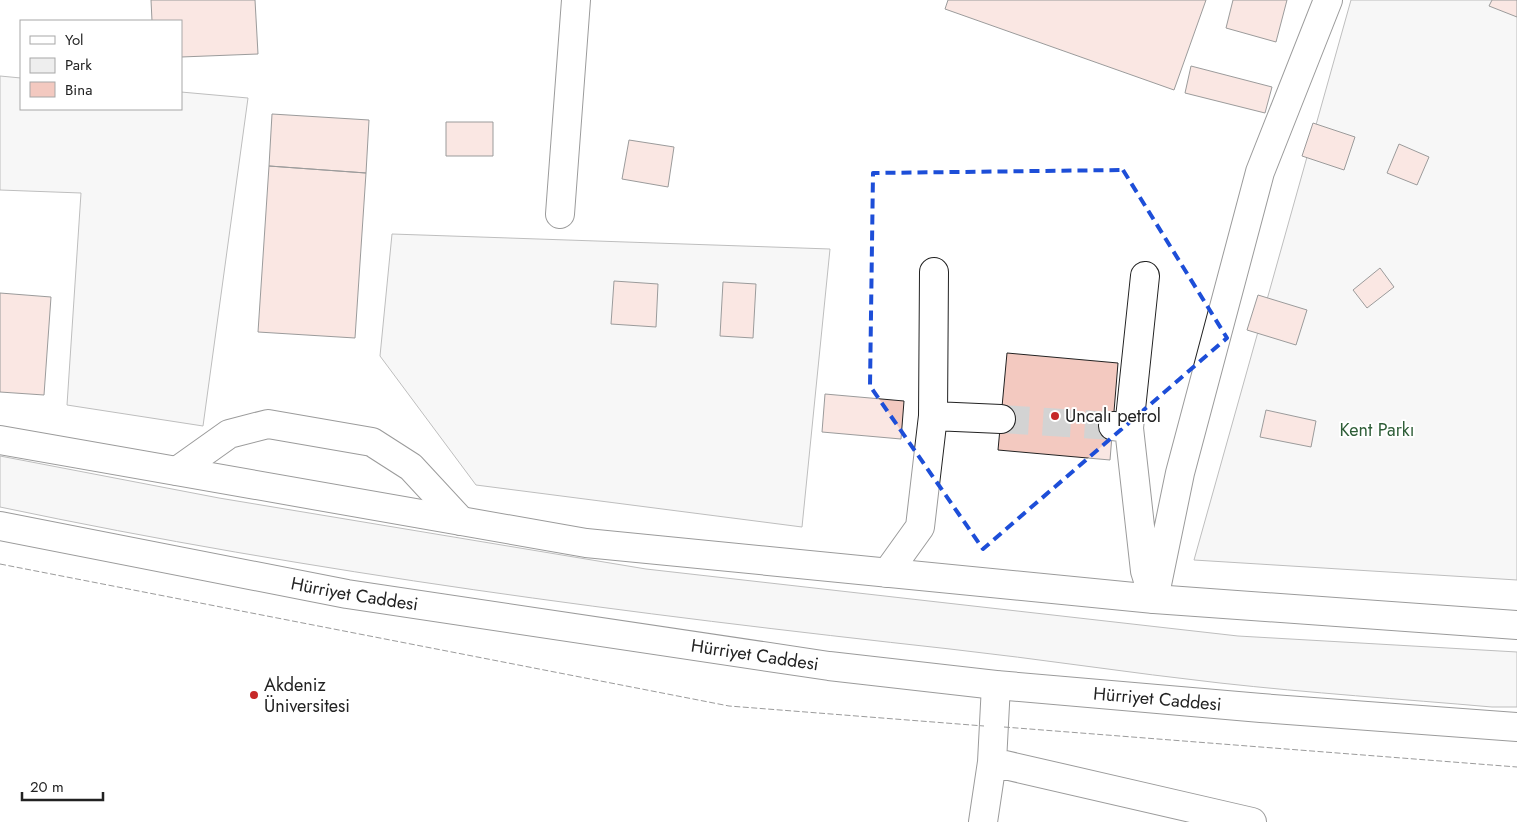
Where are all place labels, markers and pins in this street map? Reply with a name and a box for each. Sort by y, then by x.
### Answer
place label: Uncalı petrol [1065,403,1161,429]
marker: Uncalı petrol [1049,410,1061,422]
place label: Akdeniz Üniversitesi [264,672,350,719]
marker: Akdeniz Üniversitesi [248,689,260,701]

